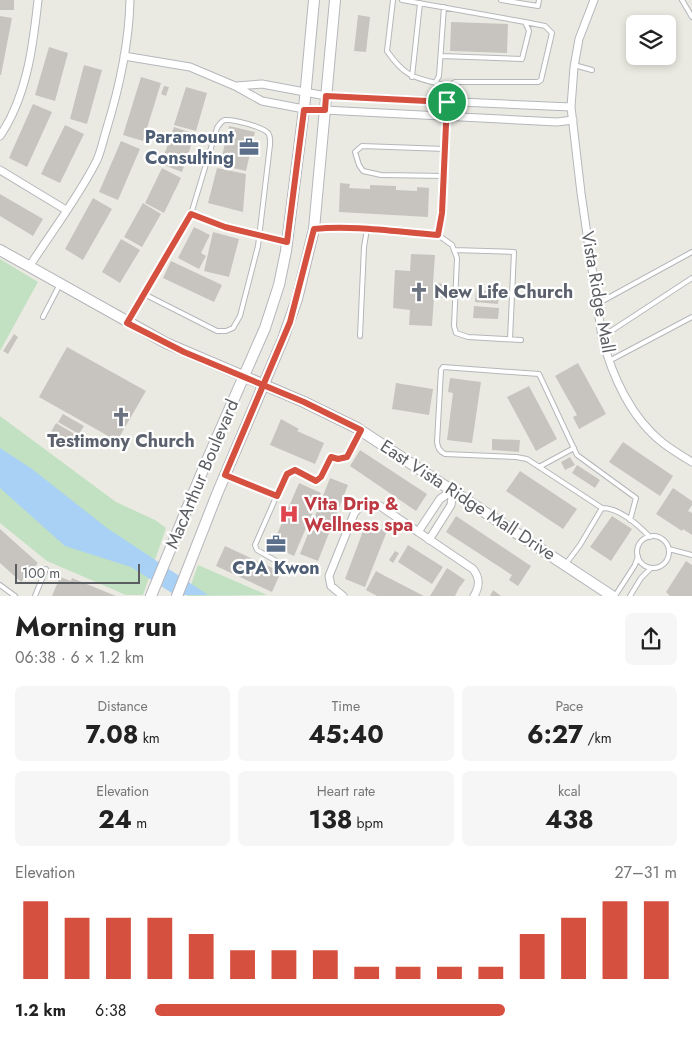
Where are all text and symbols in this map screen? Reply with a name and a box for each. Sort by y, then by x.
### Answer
map controls [626,15,676,65]
button: layers [626,15,676,65]
pin [426,81,468,123]
icon: arrive [433,88,461,116]
place label: Paramount Consulting [145,124,234,171]
office icon: Paramount Consulting [238,136,260,158]
street label: Vista Ridge Mall [574,229,622,355]
place label: New Life Church [434,279,573,305]
church icon: New Life Church [408,281,430,303]
street label: MacArthur Boulevard [159,395,245,553]
church icon: Testimony Church [110,406,132,428]
place label: Testimony Church [47,428,195,454]
street label: East Vista Ridge Mall Drive [375,433,561,567]
place label: Vita Drip & Wellness spa [303,491,413,538]
hospital icon: Vita Drip & Wellness spa [278,503,300,525]
office icon: CPA Kwon [265,533,287,555]
place label: CPA Kwon [232,555,320,581]
scale bar [15,560,140,584]
text: 100 m [22,563,60,583]
text: Morning run [15,606,177,647]
button: share [625,613,677,665]
text: 06:38 · 6 × 1.2 km [15,646,144,669]
text: Distance [98,696,148,716]
text: Time [332,696,360,716]
text: Pace [555,696,583,716]
text: 7.08 [86,716,138,752]
text: 45:40 [308,716,384,752]
text: 6:27 [527,716,583,752]
text: km [138,728,160,748]
text: /km [583,728,612,748]
text: Elevation [96,781,149,801]
text: Heart rate [317,781,375,801]
text: kcal [558,781,581,801]
text: 24 [98,801,132,837]
text: 138 [308,801,352,837]
text: 438 [545,801,594,837]
text: m [132,813,147,833]
text: bpm [352,813,384,833]
text: Elevation [15,861,75,884]
text: 27–31 m [614,861,677,884]
text: 1.2 km [15,999,66,1022]
text: 6:38 [95,999,127,1022]

